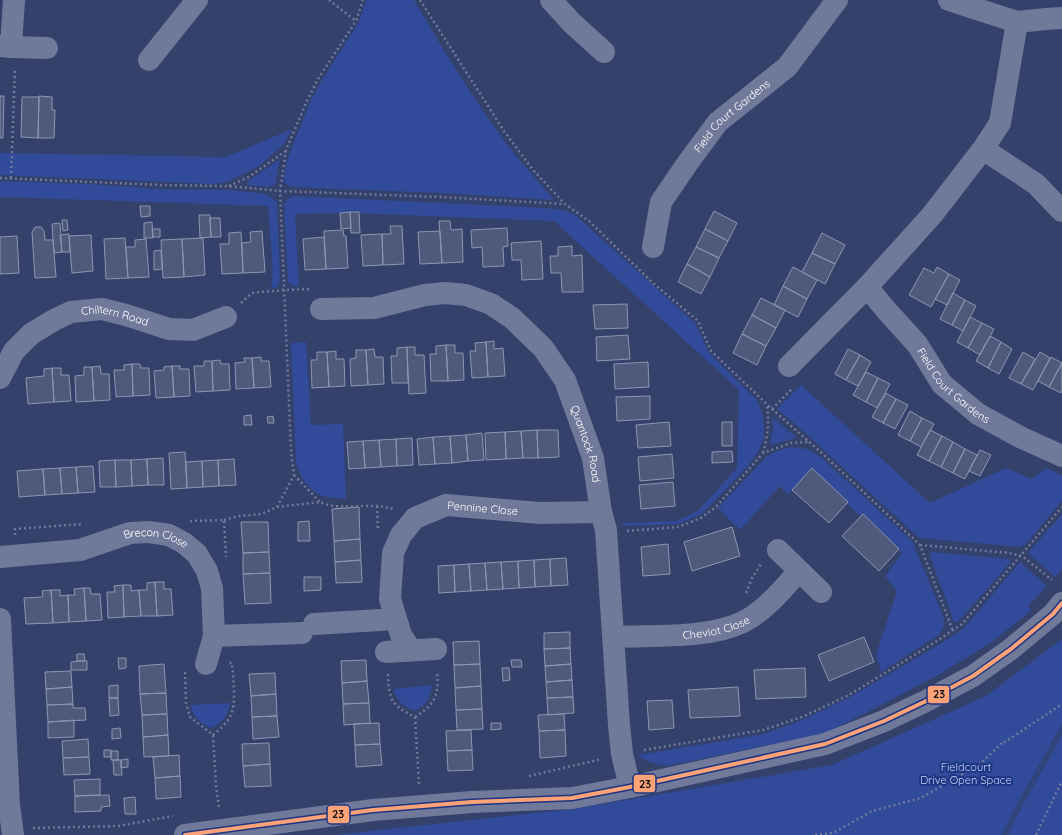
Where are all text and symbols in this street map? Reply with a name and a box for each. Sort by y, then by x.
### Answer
street label: Field Court Gardens [691,76,773,155]
street label: Chiltern Road [81,302,151,329]
street label: Field Court Gardens [914,345,992,426]
street label: Quantock Road [568,403,604,483]
street label: Pennine Close [447,498,519,518]
street label: Brecon Close [122,525,192,551]
street label: Cheviot Close [682,613,752,642]
line badge: 23 [927,685,950,704]
text: 23 [933,687,945,701]
park label: Fieldcourt Drive Open Space [920,760,1012,787]
line badge: 23 [633,774,656,793]
text: 23 [639,777,651,791]
line badge: 23 [327,805,350,824]
text: 23 [332,807,344,821]

